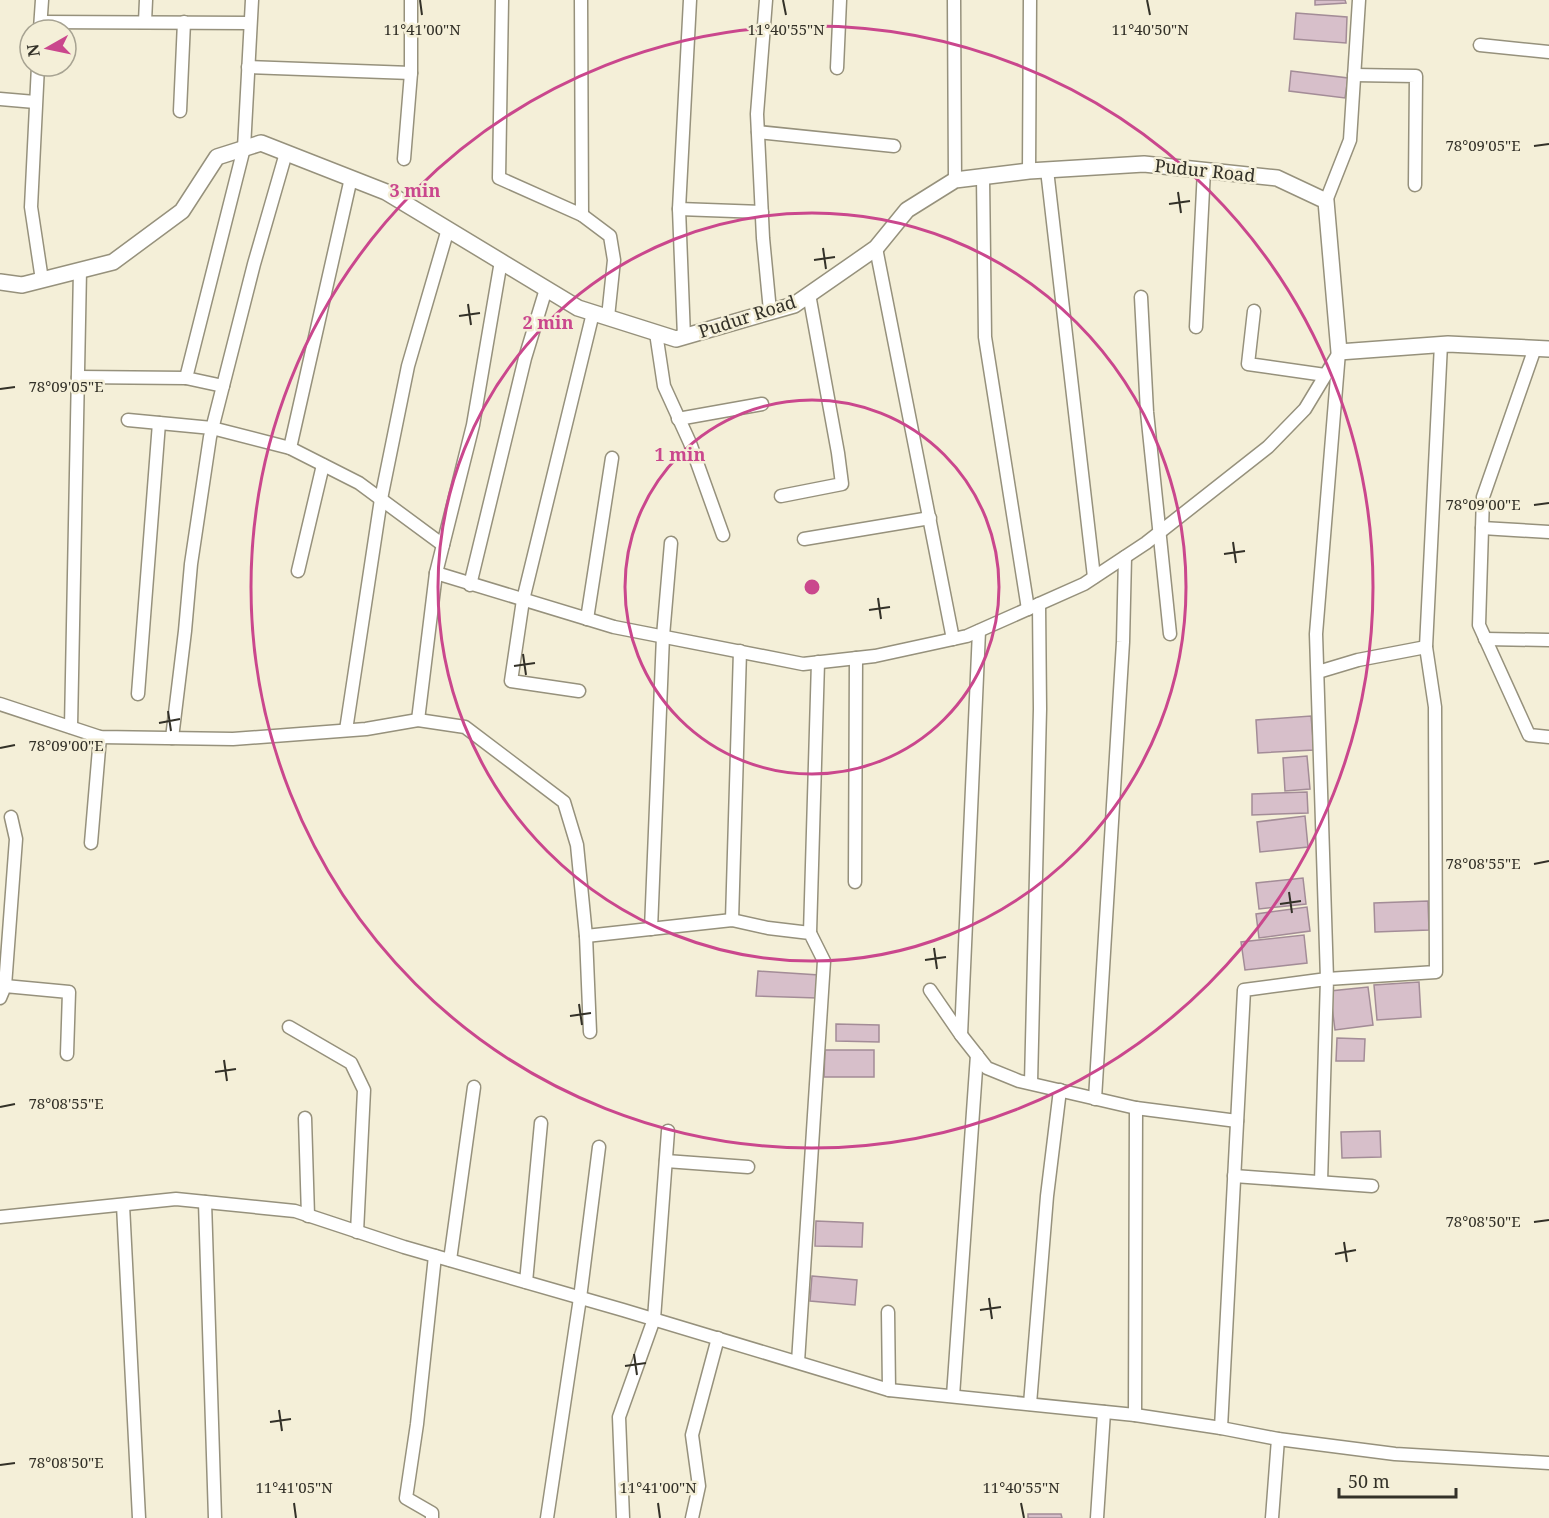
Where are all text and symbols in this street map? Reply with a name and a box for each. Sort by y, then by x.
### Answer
north arrow [18,18,78,78]
text: 11°41'00"N [383,19,461,39]
text: 11°40'55"N [747,19,825,39]
text: 11°40'50"N [1111,19,1189,39]
text: N [21,42,45,58]
text: 78°09'05"E [1445,135,1521,155]
street label: Pudur Road [1153,153,1257,187]
text: 3 min [390,178,440,202]
street label: Pudur Road [695,289,799,343]
text: 2 min [523,310,573,334]
text: 78°09'05"E [28,376,104,396]
text: 1 min [655,442,705,466]
text: 78°09'00"E [1445,494,1521,514]
centre of rings [802,577,822,597]
text: 78°09'00"E [28,735,104,755]
text: 78°08'55"E [1445,853,1521,873]
text: 78°08'55"E [28,1093,104,1113]
text: 78°08'50"E [1445,1211,1521,1231]
text: 78°08'50"E [28,1452,104,1472]
scale bar [1339,1461,1456,1499]
text: 50 m [1348,1469,1390,1493]
text: 11°41'05"N [255,1477,333,1497]
text: 11°41'00"N [619,1477,697,1497]
text: 11°40'55"N [982,1477,1060,1497]

